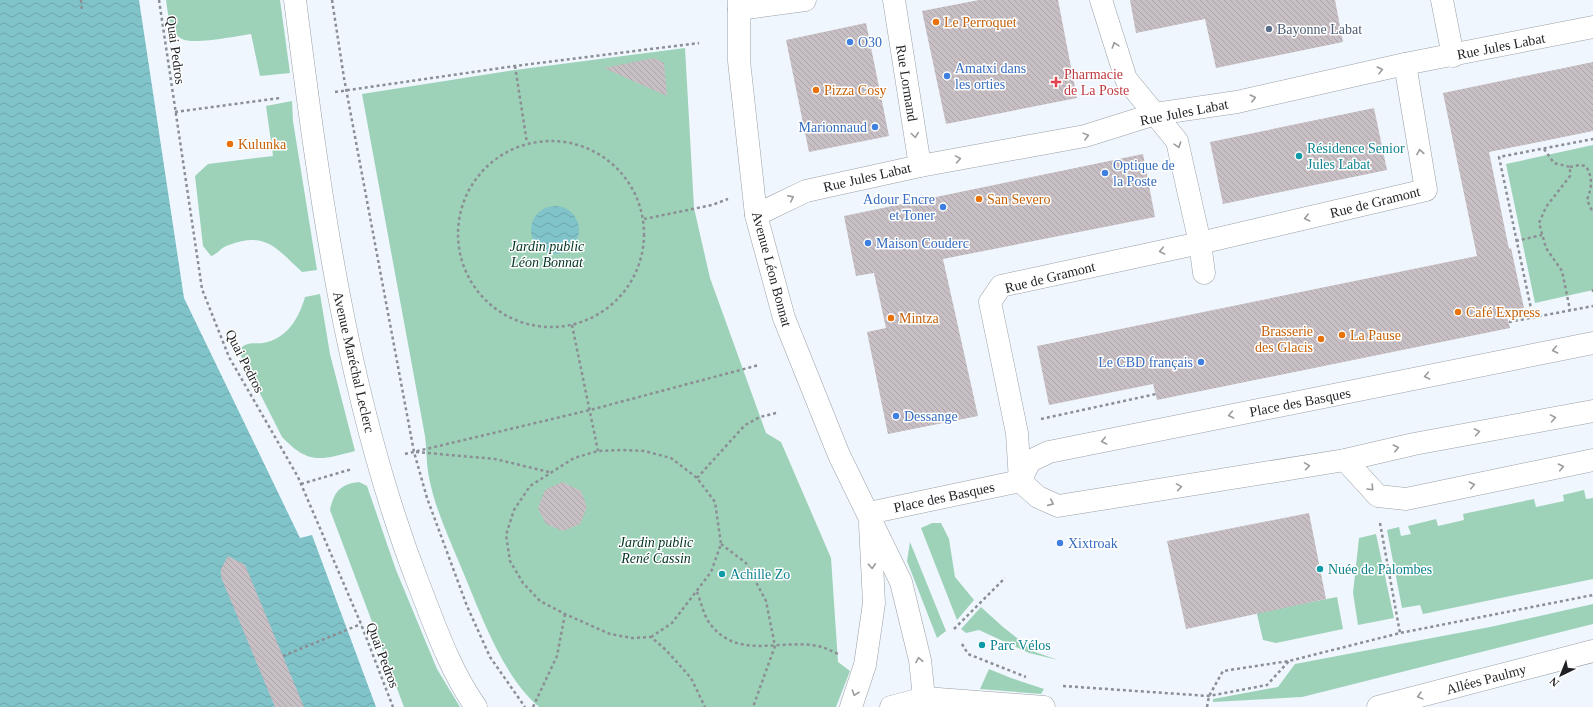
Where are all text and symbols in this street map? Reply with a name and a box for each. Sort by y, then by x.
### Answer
street label: Quai Pedros [163,15,188,85]
place label: Le Perroquet [944,15,1017,30]
marker: Le Perroquet [931,17,941,27]
place label: Bayonne Labat [1277,22,1362,37]
marker: Bayonne Labat [1264,24,1274,34]
street label: Rue Jules Labat [1456,31,1547,62]
place label: O30 [858,35,882,50]
marker: O30 [845,37,855,47]
one-way arrow [1111,42,1120,49]
street label: Rue Lormand [893,44,920,122]
place label: Amatxi dans les orties [955,61,1026,92]
place label: Pharmacie de La Poste [1064,67,1129,98]
one-way arrow [1377,67,1383,75]
marker: Amatxi dans les orties [942,71,952,81]
marker: Pharmacie de La Poste [1051,77,1061,87]
place label: Pizza Cosy [824,83,887,98]
marker: Pizza Cosy [811,85,821,95]
one-way arrow [1250,95,1256,103]
street label: Rue Jules Labat [1139,97,1230,128]
place label: Marionnaud [799,120,867,135]
marker: Marionnaud [870,122,880,132]
one-way arrow [910,132,919,138]
one-way arrow [1083,132,1089,140]
place label: Kulunka [238,137,287,152]
marker: Kulunka [225,139,235,149]
place label: Résidence Senior Jules Labat [1307,141,1405,172]
one-way arrow [1173,142,1181,149]
one-way arrow [1416,149,1425,155]
marker: Résidence Senior Jules Labat [1294,151,1304,161]
one-way arrow [955,156,961,164]
place label: Optique de la Poste [1113,158,1175,189]
street label: Rue Jules Labat [822,160,912,195]
marker: Optique de la Poste [1100,168,1110,178]
street label: Rue de Gramont [1328,184,1422,221]
place label: Adour Encre et Toner [863,192,935,223]
place label: San Severo [987,192,1050,207]
marker: San Severo [974,194,984,204]
one-way arrow [787,195,795,203]
marker: Adour Encre et Toner [938,202,948,212]
street label: Avenue Léon Bonnat [749,210,794,329]
one-way arrow [1303,213,1310,222]
place label: Maison Couderc [876,236,969,251]
marker: Maison Couderc [863,238,873,248]
park label: Jardin public Léon Bonnat [510,239,585,270]
one-way arrow [1159,246,1165,254]
street label: Rue de Gramont [1003,259,1097,296]
street label: Avenue Maréchal Leclerc [330,290,377,434]
place label: Café Express [1466,305,1540,320]
marker: Café Express [1453,307,1463,317]
place label: Mintza [899,311,939,326]
marker: Mintza [886,313,896,323]
place label: Brasserie des Glacis [1255,324,1313,355]
street label: Quai Pedros [222,327,267,395]
place label: La Pause [1350,328,1401,343]
marker: La Pause [1337,330,1347,340]
marker: Brasserie des Glacis [1316,334,1326,344]
one-way arrow [1552,346,1558,354]
place label: Le CBD français [1098,355,1193,370]
marker: Le CBD français [1196,357,1206,367]
one-way arrow [1424,371,1430,380]
street label: Place des Basques [1248,385,1352,420]
place label: Dessange [904,409,958,424]
marker: Dessange [891,411,901,421]
one-way arrow [1228,411,1234,419]
one-way arrow [1550,415,1556,423]
one-way arrow [1474,429,1480,437]
one-way arrow [1101,436,1107,445]
one-way arrow [1393,445,1400,453]
one-way arrow [1304,462,1310,471]
one-way arrow [1558,463,1564,472]
street label: Place des Basques [892,479,996,515]
one-way arrow [1469,482,1475,490]
one-way arrow [1176,483,1182,492]
one-way arrow [1366,484,1373,491]
one-way arrow [1047,498,1055,506]
park label: Jardin public René Cassin [619,535,694,566]
place label: Xixtroak [1068,536,1118,551]
marker: Xixtroak [1055,538,1065,548]
place label: Nuée de Palombes [1328,562,1432,577]
one-way arrow [868,563,876,569]
marker: Nuée de Palombes [1315,564,1325,574]
place label: Achille Zo [730,567,790,582]
marker: Achille Zo [717,569,727,579]
street label: Quai Pedros [363,620,402,690]
place label: Parc Vélos [990,638,1051,653]
marker: Parc Vélos [977,640,987,650]
north arrow [1541,655,1581,695]
one-way arrow [915,656,924,663]
street label: Allées Paulmy [1445,662,1528,697]
text: N [1547,675,1561,689]
one-way arrow [852,690,860,697]
one-way arrow [1417,691,1424,700]

